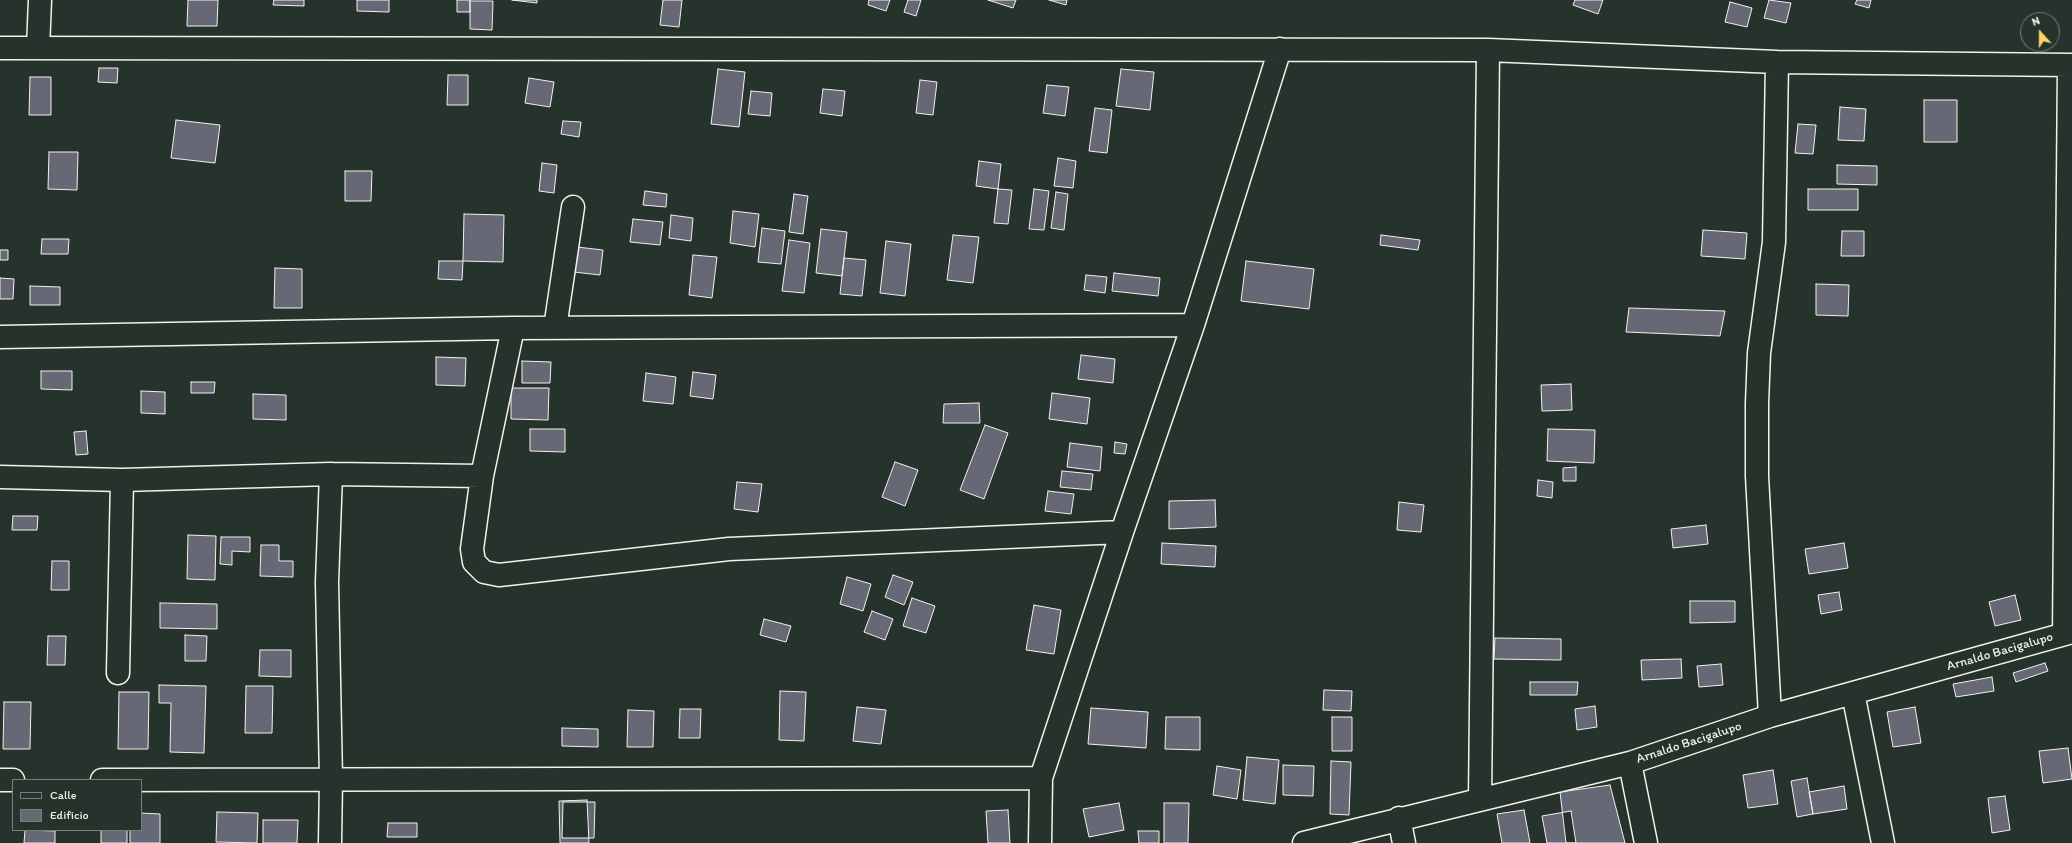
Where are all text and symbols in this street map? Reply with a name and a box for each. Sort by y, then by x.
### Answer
north arrow [2020,12,2060,52]
text: N [2030,14,2042,29]
street label: Arnaldo Bacigalupo [1945,629,2055,675]
street label: Arnaldo Bacigalupo [1634,719,1744,767]
legend [12,779,142,831]
text: Calle [50,788,76,802]
text: Edificio [50,808,89,822]

